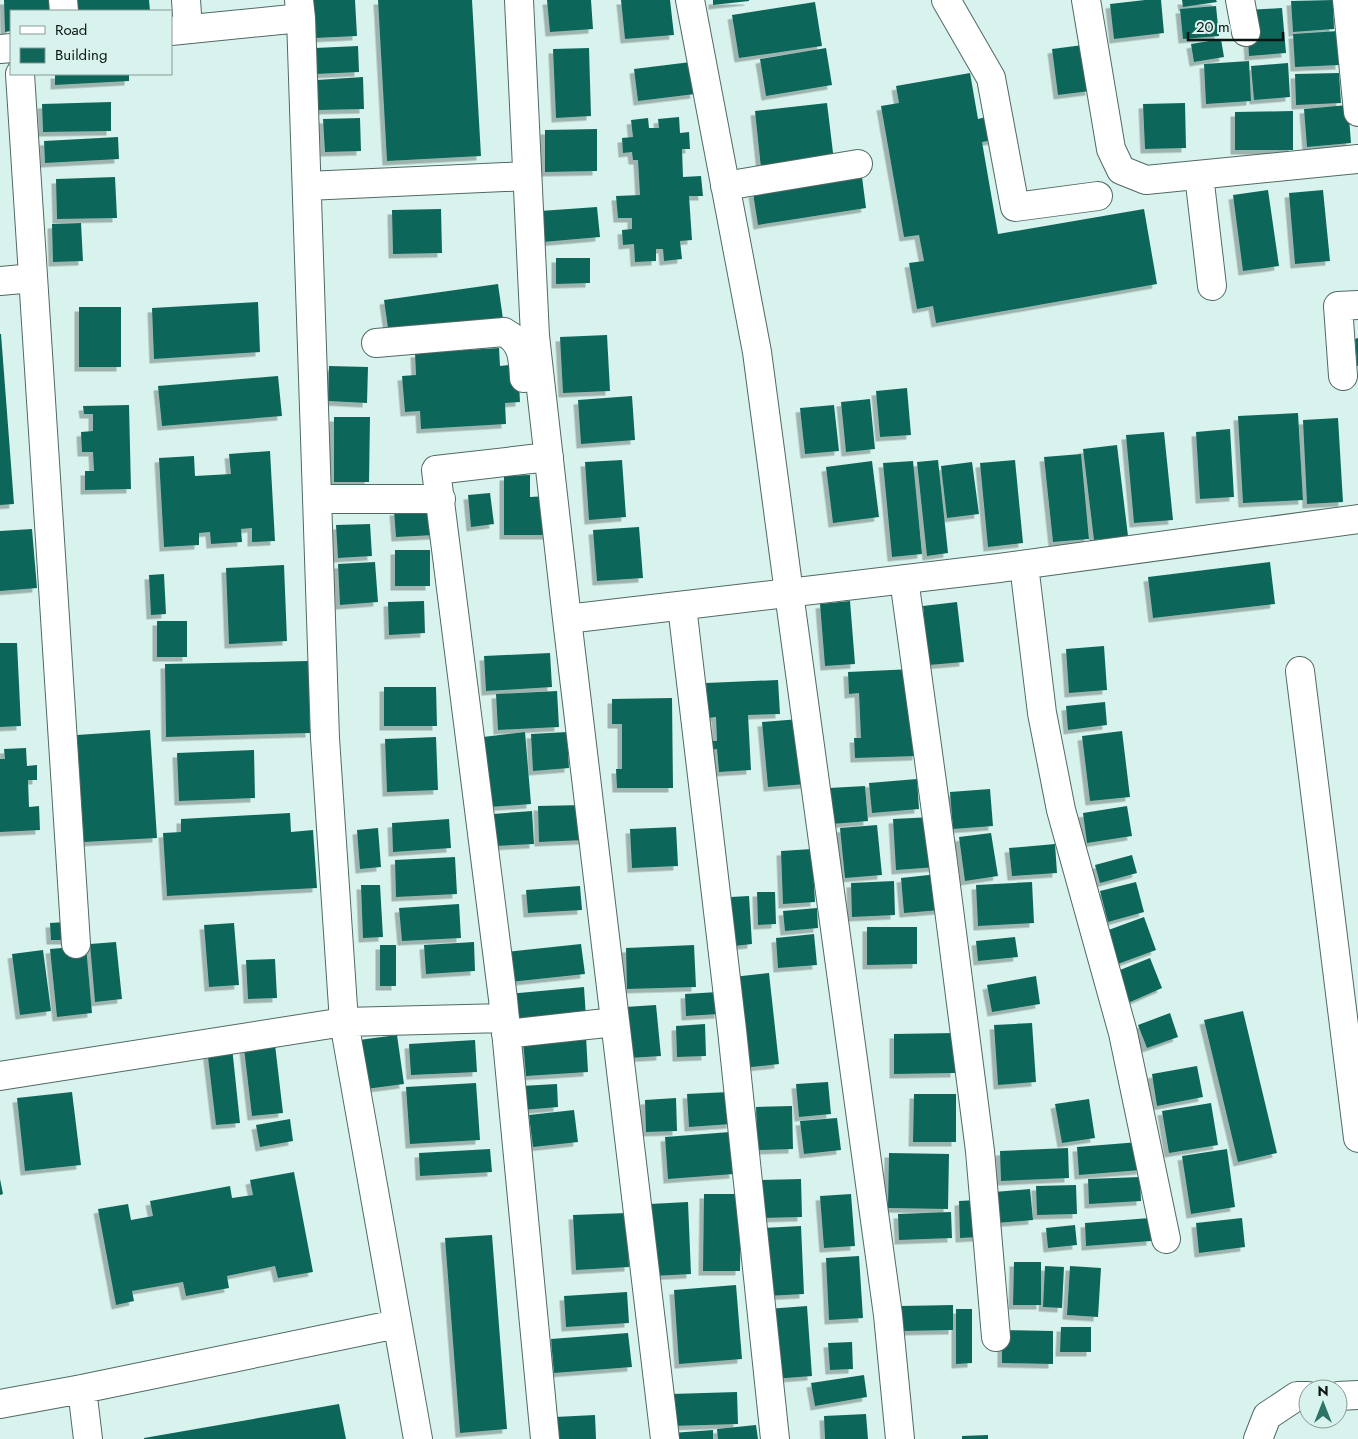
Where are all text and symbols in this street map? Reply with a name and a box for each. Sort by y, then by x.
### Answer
legend [10,10,172,75]
scale bar [1188,10,1283,42]
text: 20 m [1196,16,1230,38]
text: Road [55,19,87,41]
text: Building [55,44,107,66]
north arrow [1298,1379,1348,1429]
text: N [1317,1381,1329,1401]

